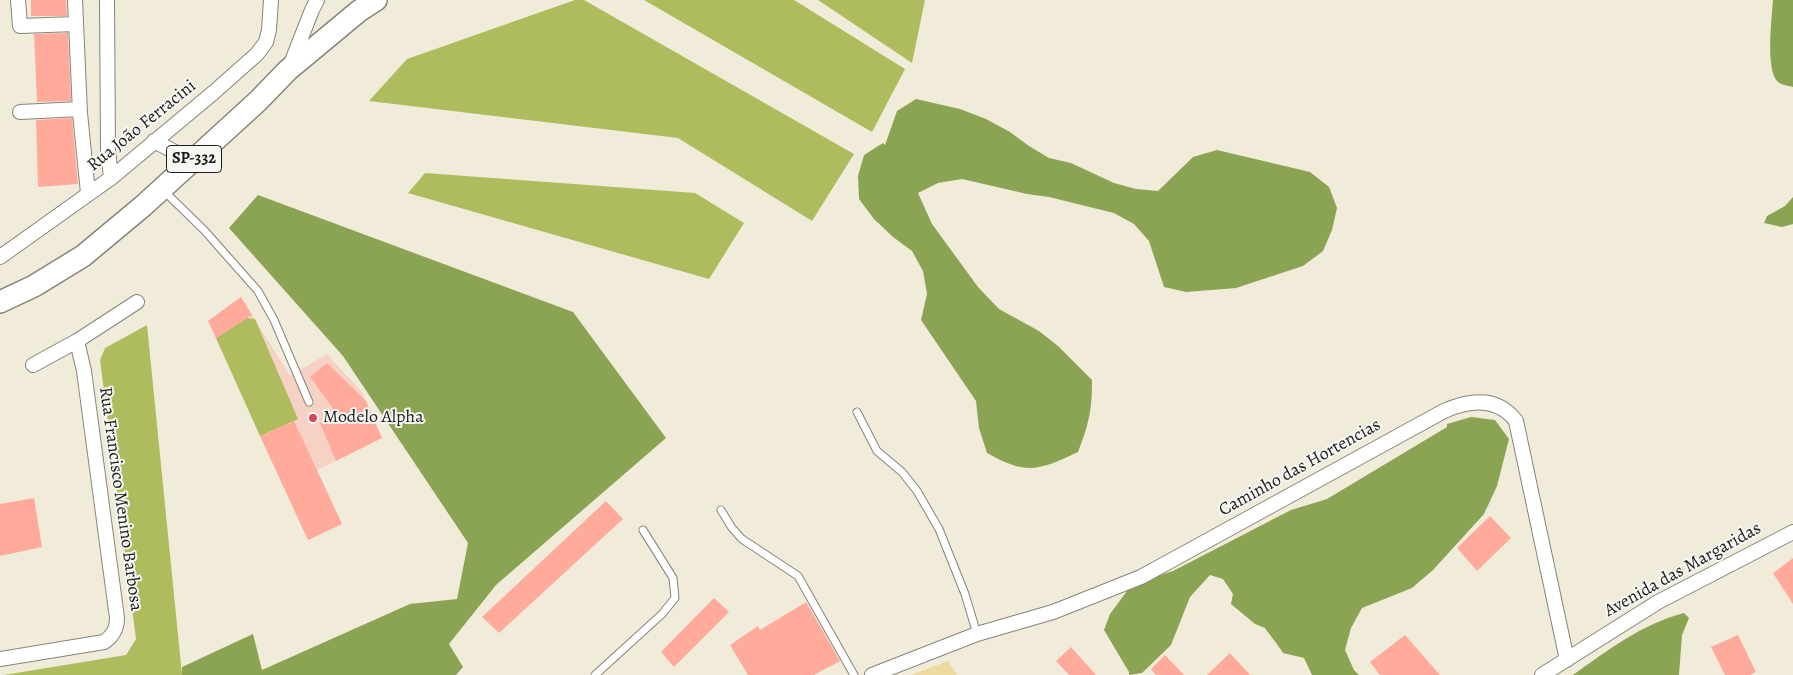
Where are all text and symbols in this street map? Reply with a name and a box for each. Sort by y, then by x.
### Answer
street label: Rua João Ferracini [83,76,201,176]
road number: SP-332 [166,146,222,172]
street label: Rua Francisco Menino Barbosa [94,386,146,612]
place label: Modelo Alpha [323,407,424,429]
marker: Modelo Alpha [307,412,319,424]
street label: Caminho das Hortencias [1215,414,1385,522]
street label: Avenida das Margaridas [1601,518,1765,622]

